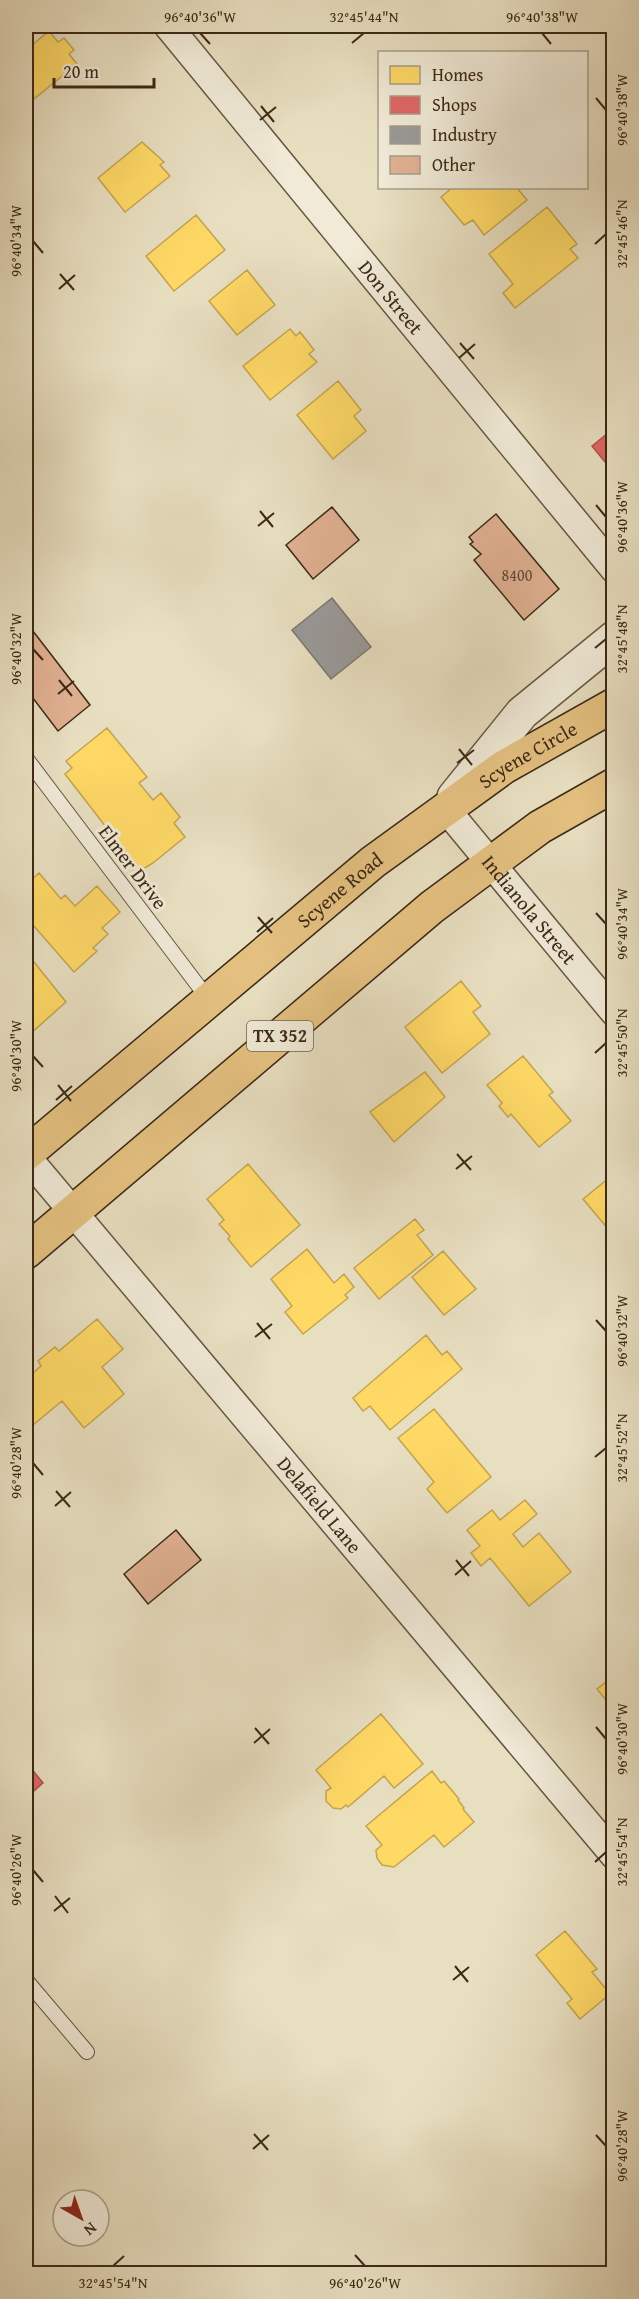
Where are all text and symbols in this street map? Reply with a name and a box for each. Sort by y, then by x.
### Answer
text: 96°40'36"W [164,6,236,27]
text: 32°45'44"N [330,6,399,27]
text: 96°40'38"W [506,6,578,27]
scale bar [54,51,154,89]
legend [378,51,588,189]
text: 20 m [63,58,99,85]
text: Homes [432,61,483,88]
text: 96°40'38"W [611,74,632,146]
text: Shops [432,91,477,118]
text: Industry [432,121,497,148]
text: Other [432,151,476,178]
text: 32°45'46"N [611,199,632,268]
text: 96°40'34"W [5,205,26,277]
street label: Don Street [352,253,431,340]
text: 96°40'36"W [611,481,632,553]
house number: 8400 [502,563,533,587]
text: 32°45'48"N [611,604,632,673]
text: 96°40'32"W [5,613,26,685]
street label: Scyene Circle [472,714,582,795]
street label: Elmer Drive [92,818,175,915]
street label: Scyene Road [290,845,389,934]
street label: Indianola Street [475,848,584,970]
text: 96°40'34"W [611,888,632,960]
text: 32°45'50"N [611,1008,632,1077]
text: 96°40'30"W [5,1020,26,1092]
road number: TX 352 [247,1021,313,1051]
text: 96°40'32"W [611,1295,632,1367]
text: 32°45'52"N [611,1413,632,1482]
text: 96°40'28"W [5,1427,26,1499]
street label: Delafield Lane [271,1450,369,1559]
text: 96°40'30"W [611,1703,632,1775]
text: 32°45'54"N [611,1817,632,1886]
text: 96°40'26"W [5,1834,26,1906]
text: 96°40'28"W [611,2110,632,2182]
north arrow [51,2188,111,2248]
text: N [79,2217,102,2242]
text: 32°45'54"N [79,2272,148,2293]
text: 96°40'26"W [329,2272,401,2293]

